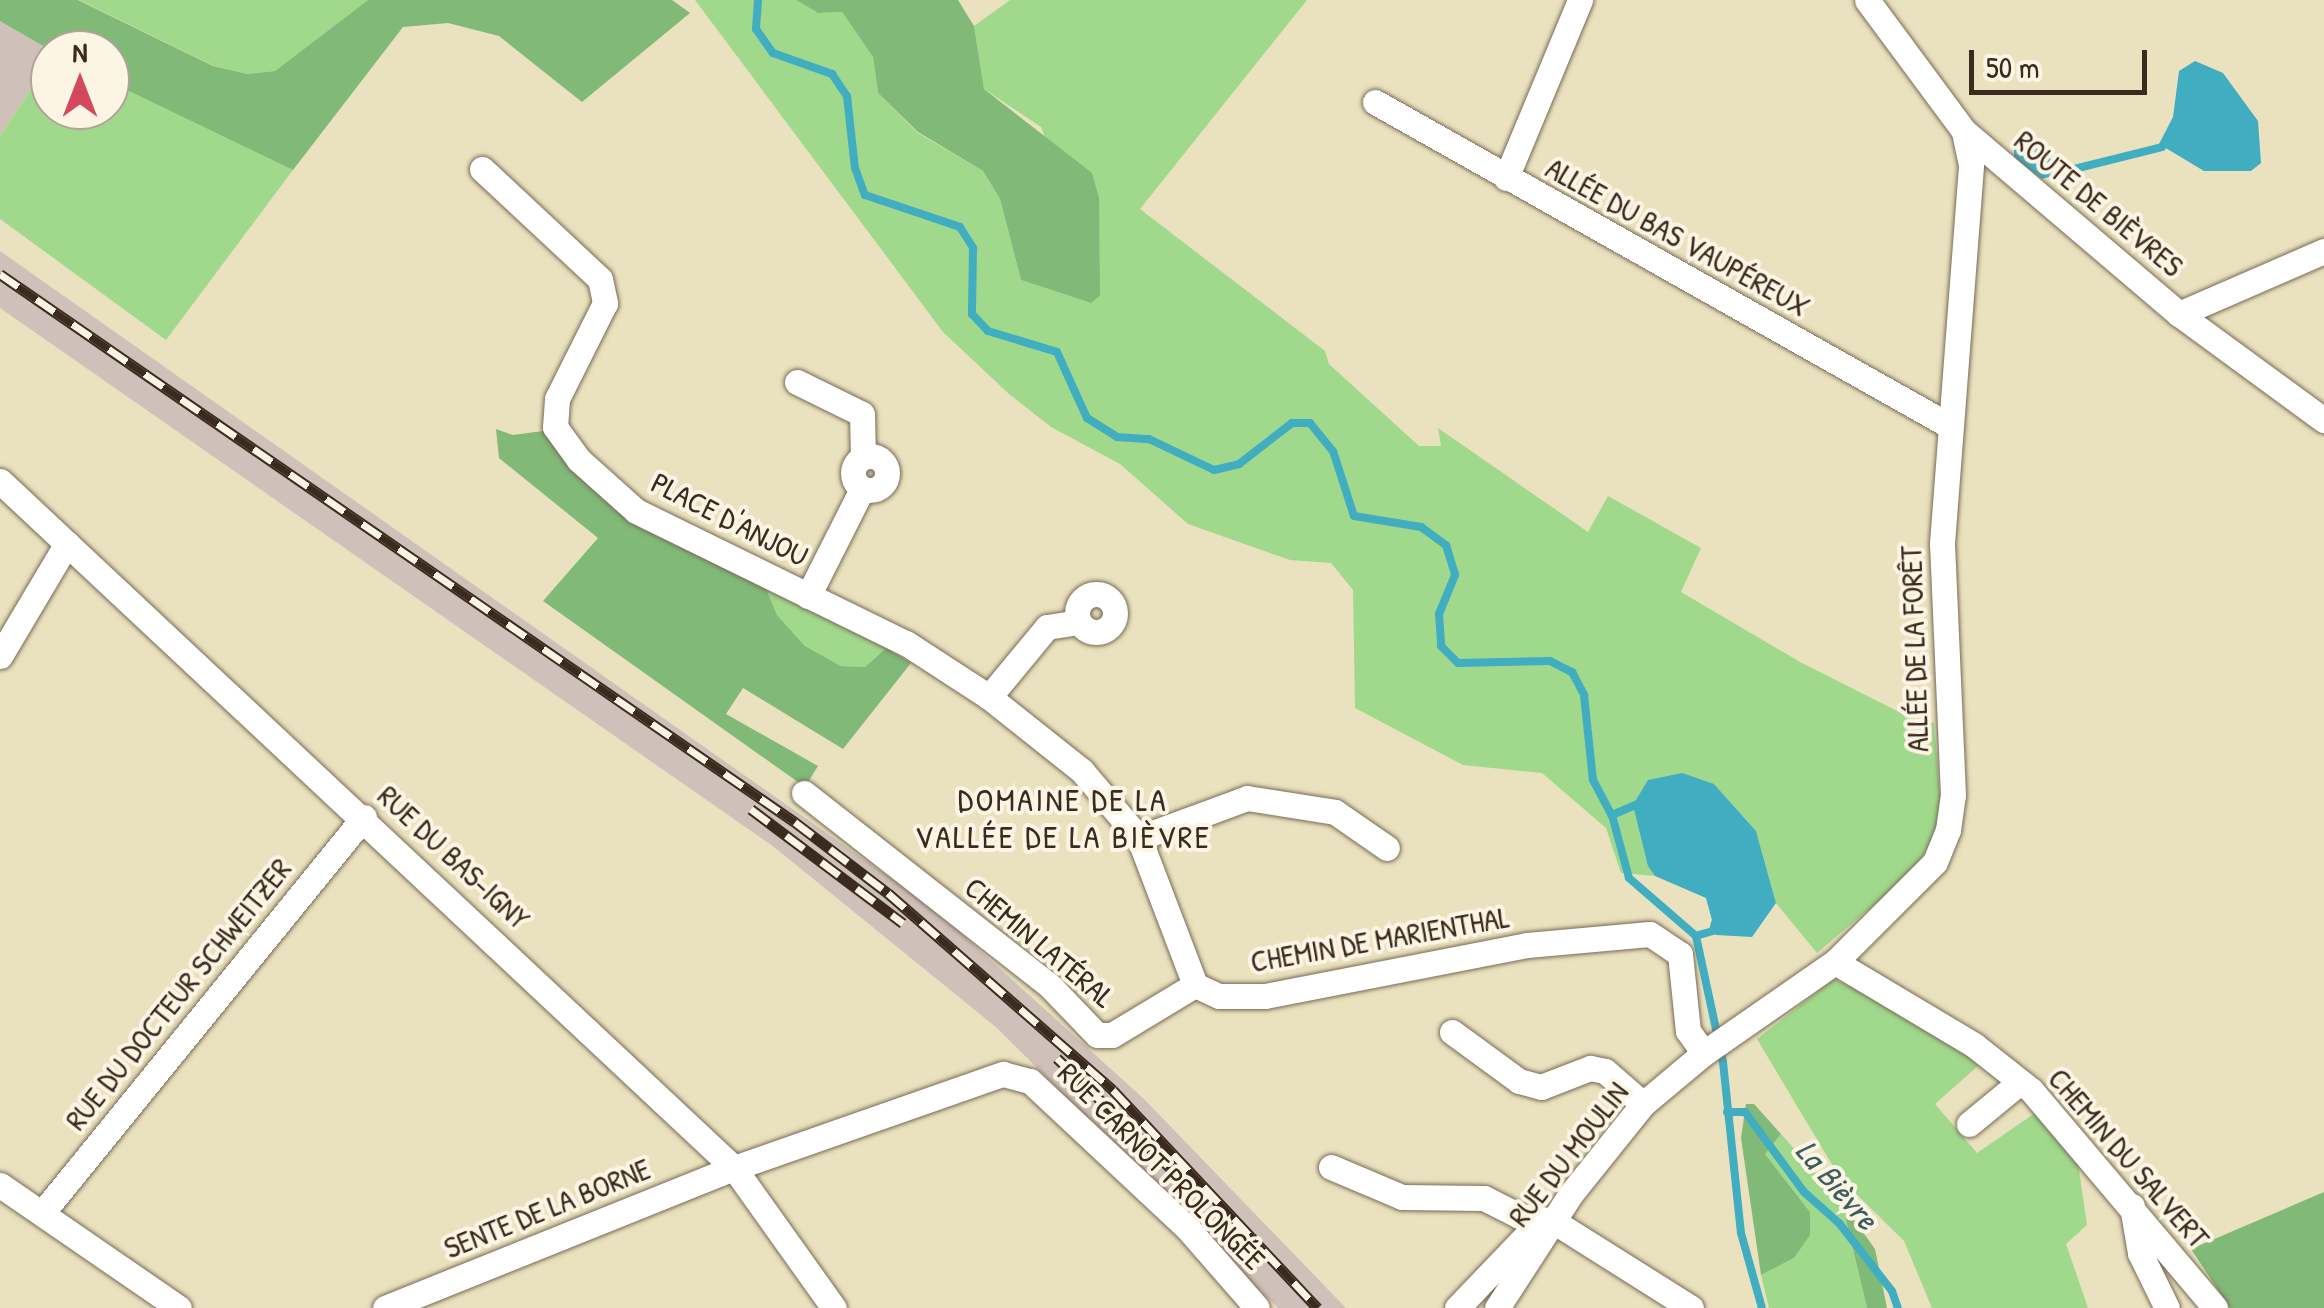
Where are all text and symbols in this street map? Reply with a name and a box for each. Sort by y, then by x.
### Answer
north arrow [30,30,130,130]
scale bar [1974,30,2152,92]
text: N [73,33,87,71]
text: 50 m [1986,47,2039,87]
street label: ROUTE DE BIÈVRES [2008,122,2190,284]
street label: ALLÉE DU BAS VAUPÉREUX [1540,150,1816,324]
street label: PLACE D'ANJOU [646,464,814,574]
street label: ALLÉE DE LA FORÊT [1892,545,1936,753]
street label: RUE DU BAS-IGNY [371,778,537,936]
district label: DOMAINE DE LA VALLÉE DE LA BIÈVRE [915,782,1211,857]
street label: RUE DU DOCTEUR SCHWEITZER [57,851,299,1137]
street label: CHEMIN LATÉRAL [958,869,1122,1015]
street label: CHEMIN DE MARIENTHAL [1248,899,1512,979]
street label: RUE CARNOT PROLONGÉE [1051,1055,1273,1277]
street label: CHEMIN DU SALVERT [2041,1061,2217,1255]
street label: RUE DU MOULIN [1501,1075,1635,1233]
water label: La Bièvre [1788,1132,1886,1238]
street label: SENTE DE LA BORNE [439,1150,655,1266]

